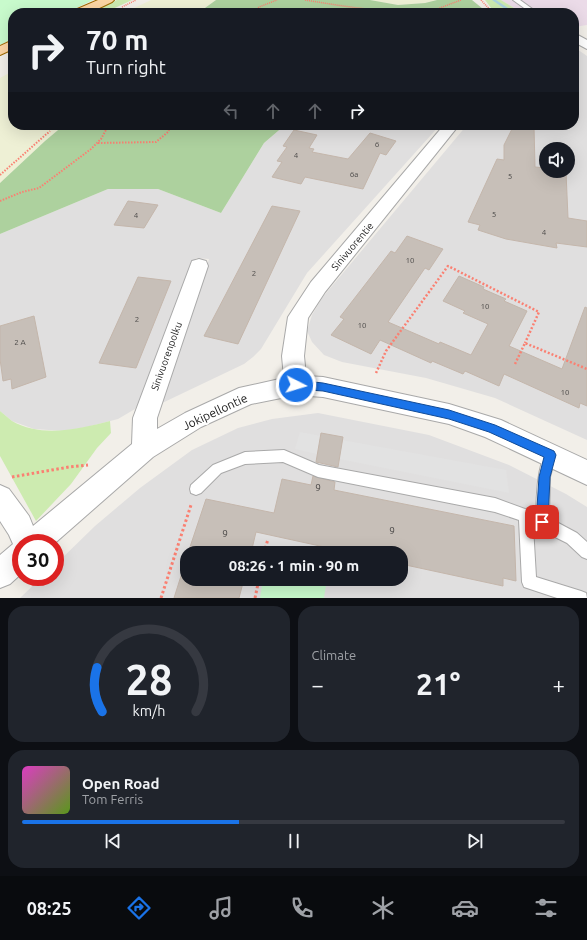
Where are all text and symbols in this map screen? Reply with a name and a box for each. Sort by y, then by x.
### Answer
icon: right [20,24,72,76]
text: 70 m [86,24,148,55]
text: Turn right [86,57,166,77]
icon: left [220,100,242,122]
icon: ahead [262,100,284,122]
icon: ahead [304,100,326,122]
icon: right [346,100,368,122]
house number: 6 [375,140,380,149]
map controls [539,142,575,178]
button: sound [539,142,575,178]
house number: 4 [294,151,299,160]
house number: 6a [350,170,358,179]
house number: 5 [508,172,512,181]
house number: 5 [492,210,496,219]
house number: 4 [134,211,139,220]
street label: Sinivuorentie [329,220,376,273]
house number: 4 [542,228,547,237]
house number: 10 [405,256,415,265]
house number: 2 [252,269,256,278]
house number: 10 [480,302,490,311]
house number: 2 [135,315,139,324]
street label: Sinivuorenpolku [149,320,184,392]
house number: 10 [357,321,367,330]
house number: 2 A [14,338,27,347]
position arrow [275,364,317,406]
house number: 10 [560,388,570,397]
street label: Jokipellontie [180,391,249,432]
house number: 9 [315,482,321,493]
pin [525,505,559,539]
icon: arrive [531,511,553,533]
house number: 9 [389,525,395,536]
house number: 9 [222,528,228,539]
speed limit sign: 30 [12,534,64,586]
text: 08:26 · 1 min · 90 m [229,557,359,574]
text: Climate [312,648,356,662]
text: 28 [125,656,172,703]
text: 21° [416,667,460,701]
text: − [312,672,324,697]
text: + [553,672,565,697]
text: km/h [132,703,165,719]
text: Open Road [82,775,159,792]
text: Tom Ferris [82,792,143,806]
icon: previous [102,830,124,852]
icon: pause [283,830,305,852]
icon: next [464,830,486,852]
icon: directions [125,894,153,922]
icon: music [207,894,235,922]
icon: phone [288,894,316,922]
icon: climate [369,894,397,922]
icon: car [451,894,479,922]
icon: filters [532,894,560,922]
text: 08:25 [27,898,72,918]

